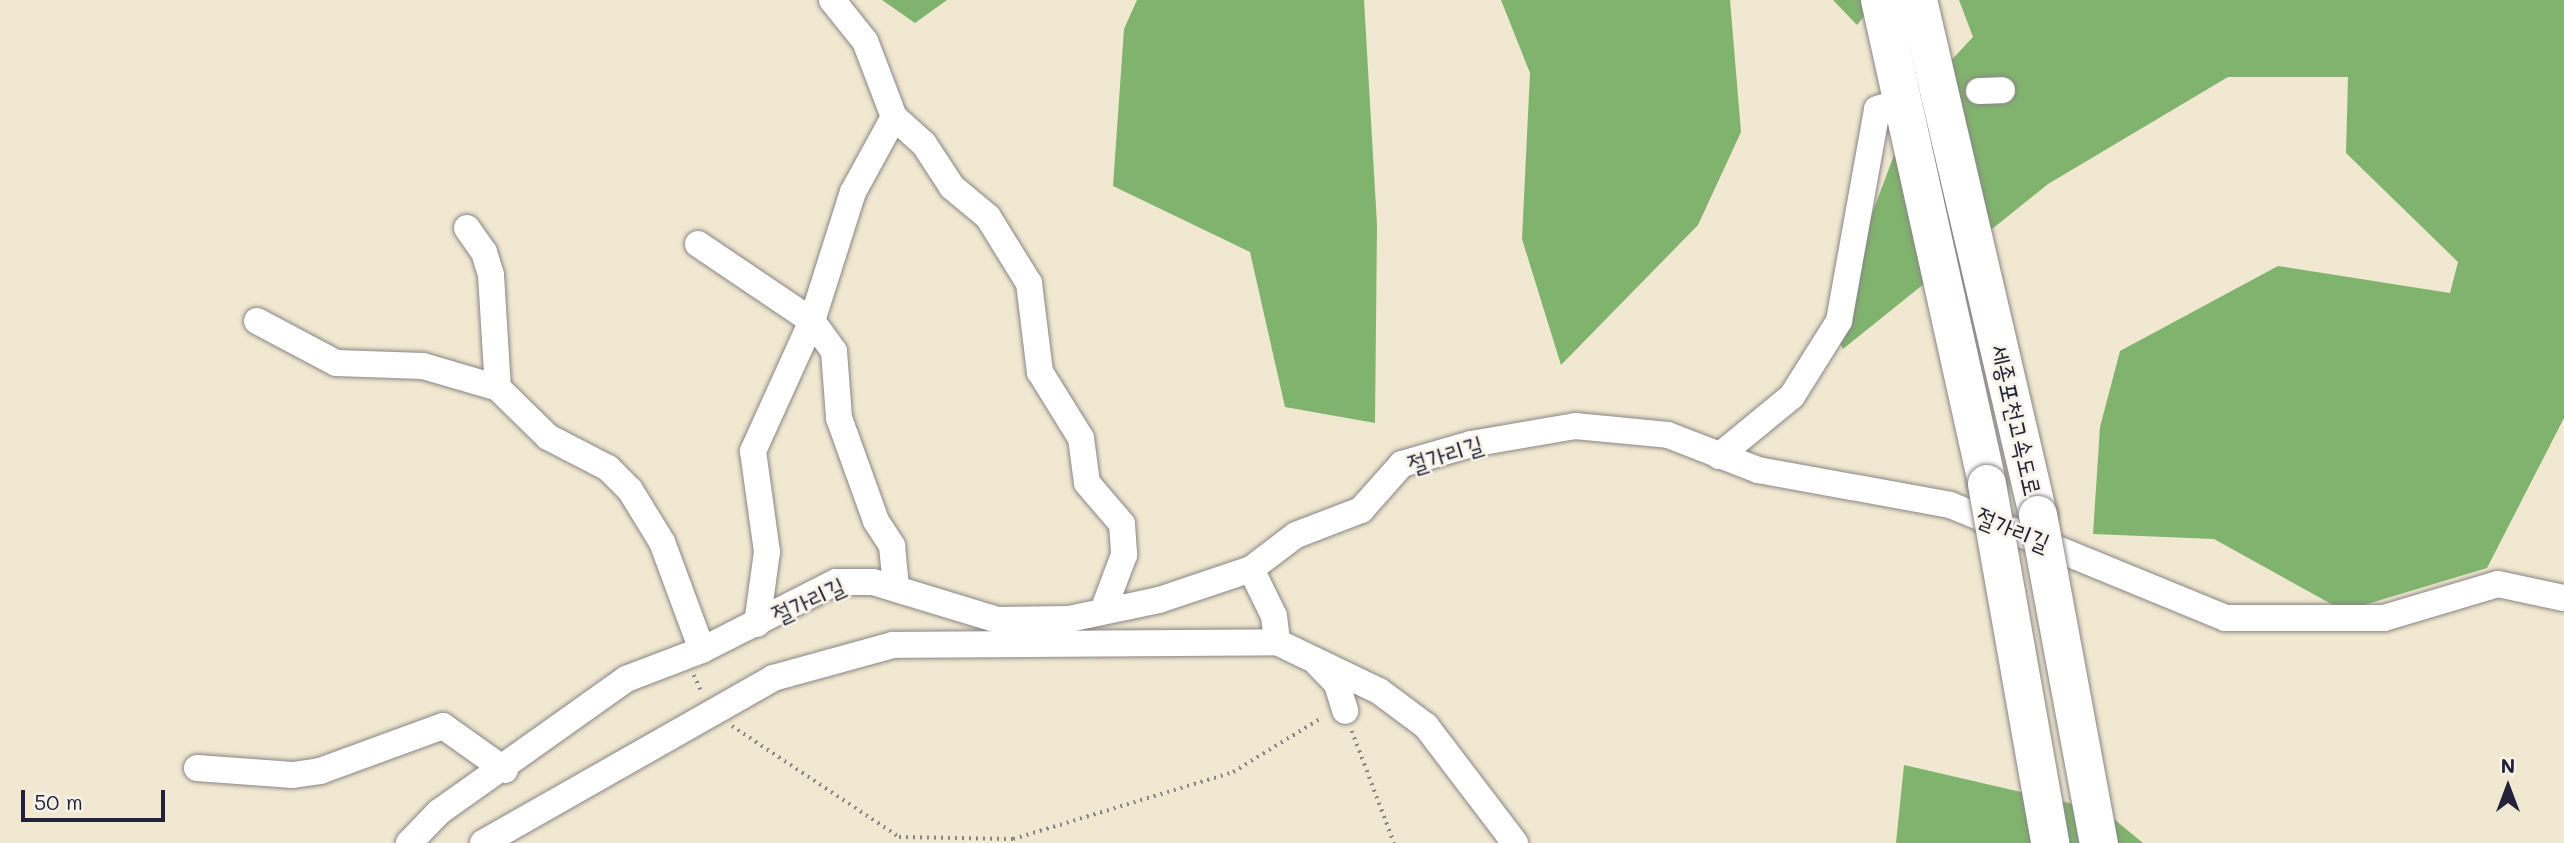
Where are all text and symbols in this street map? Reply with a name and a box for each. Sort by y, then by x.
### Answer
street label: 세종포천고속도로 [1986,341,2048,499]
street label: 절가리길 [1404,429,1486,479]
street label: 절가리길 [1972,501,2054,557]
street label: 절가리길 [767,571,849,629]
north arrow [2473,752,2543,822]
text: N [2501,753,2515,778]
scale bar [24,776,168,820]
text: 50 m [34,788,83,815]

